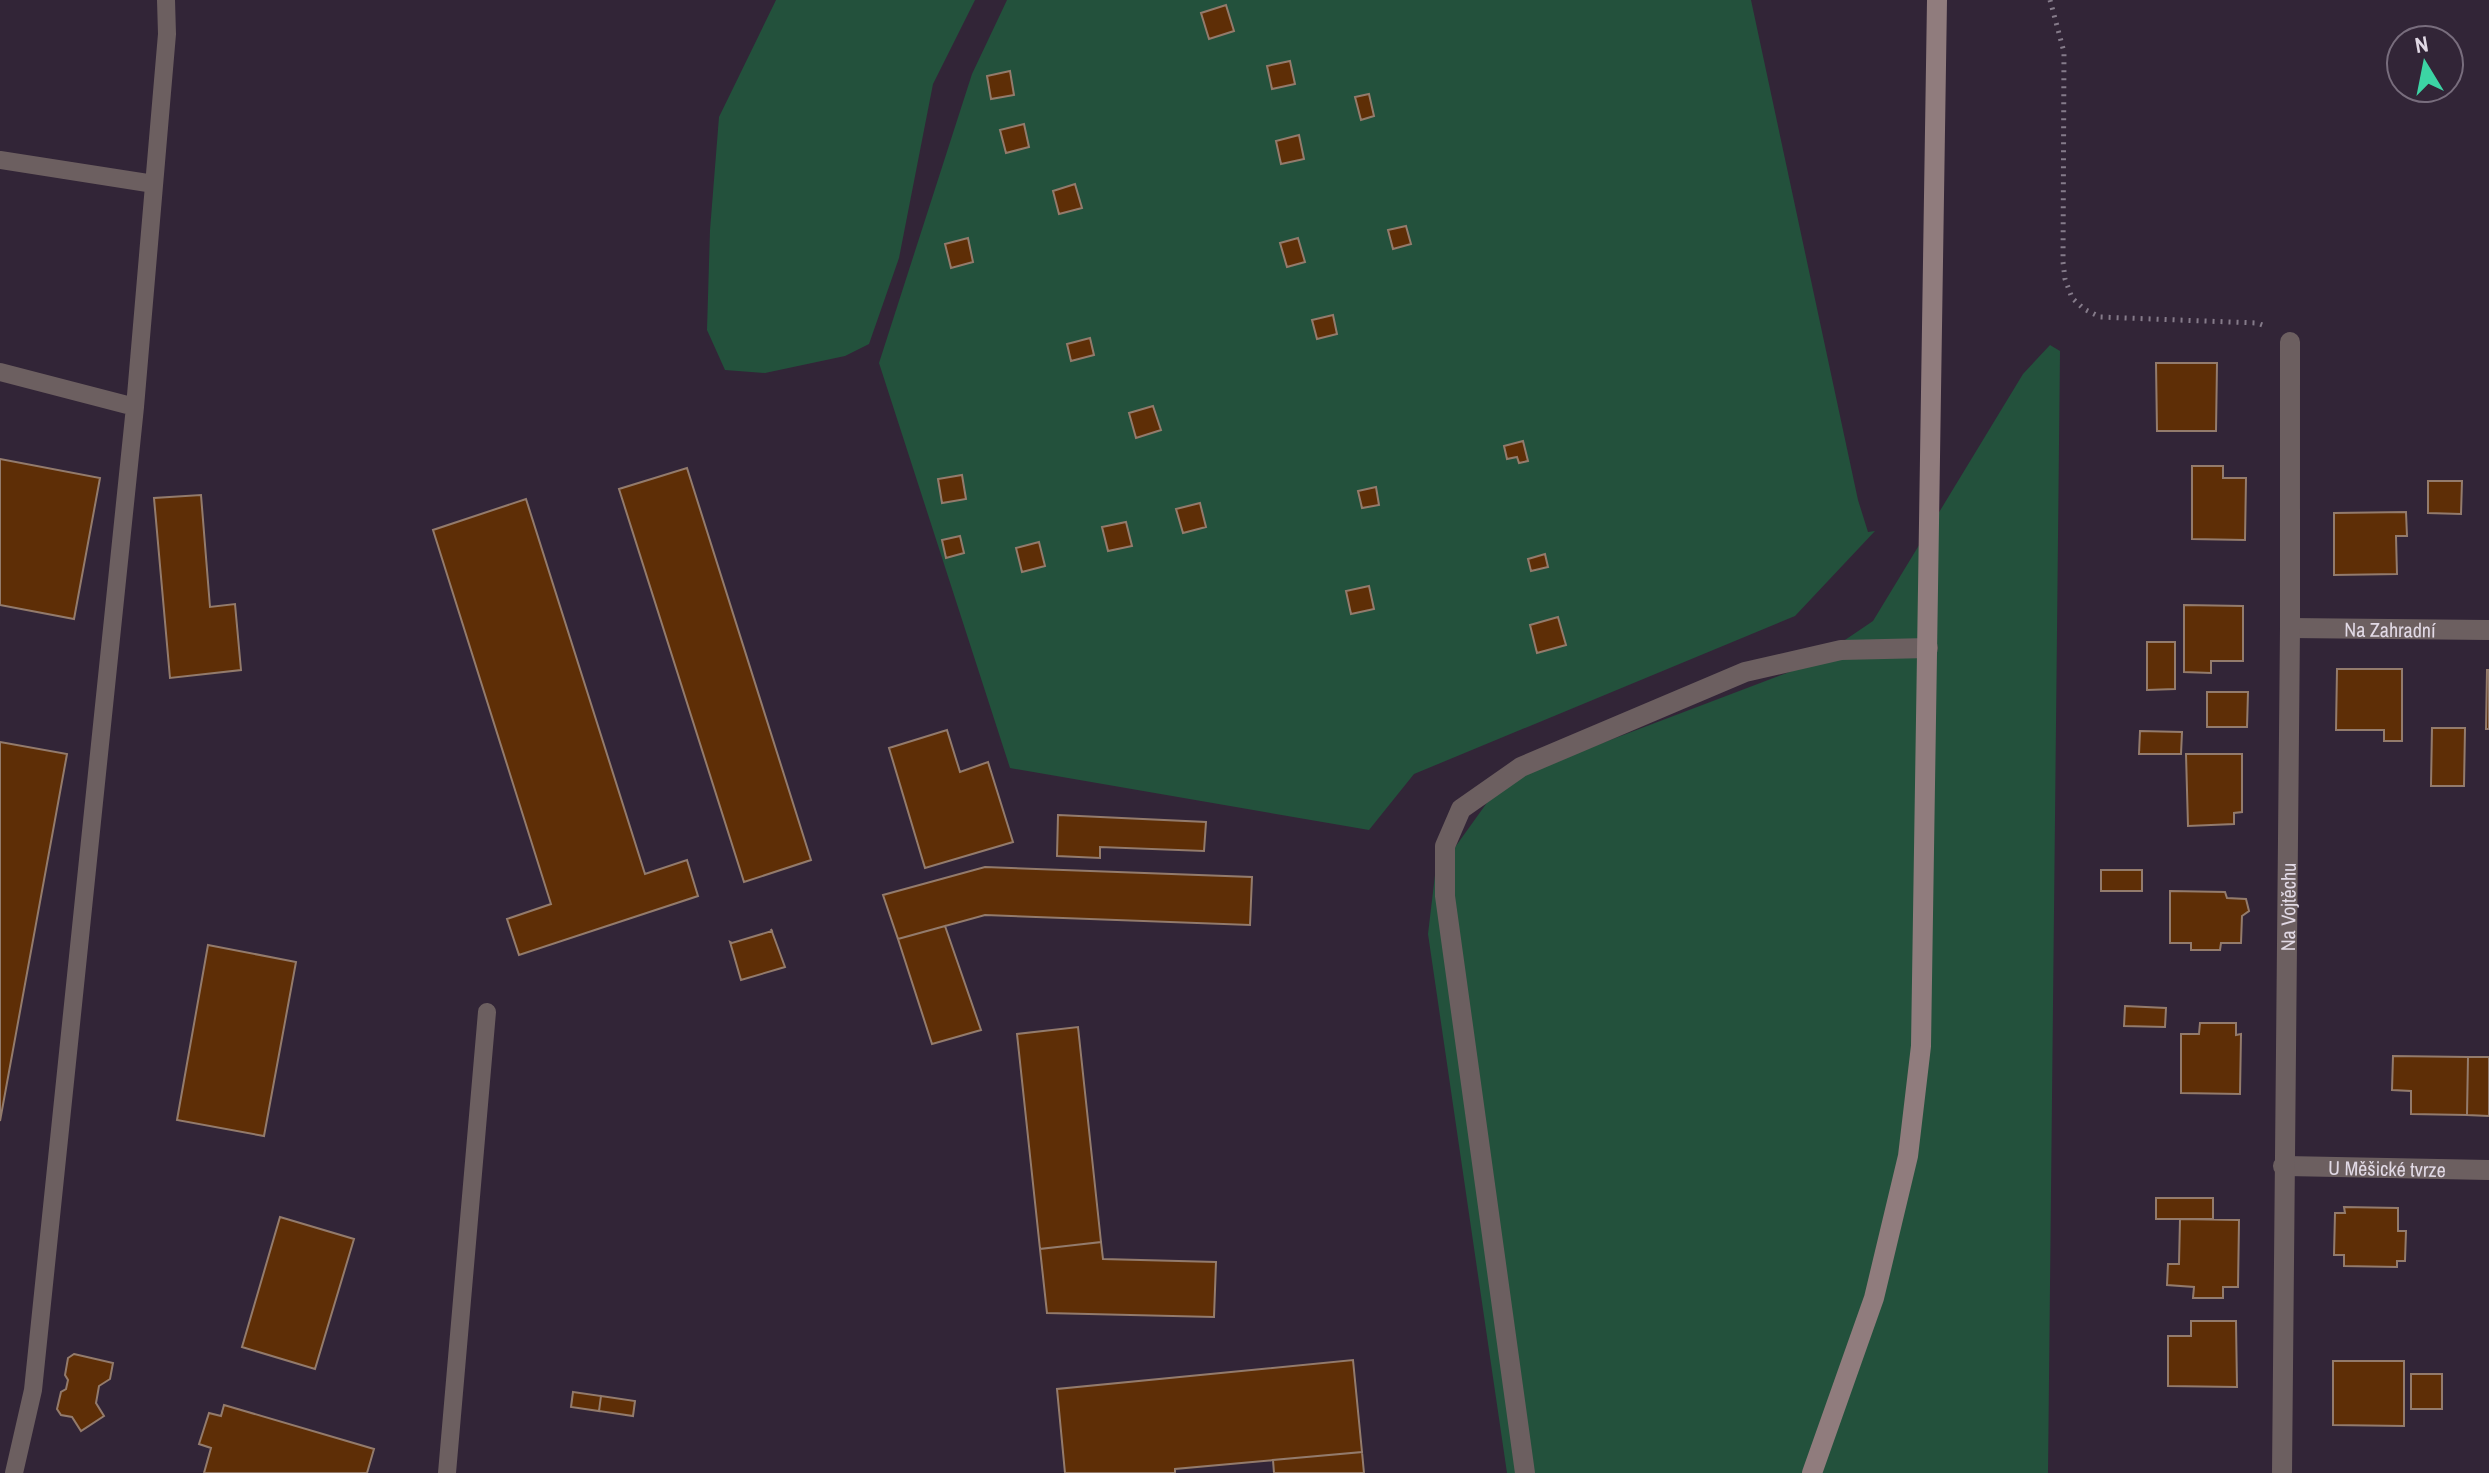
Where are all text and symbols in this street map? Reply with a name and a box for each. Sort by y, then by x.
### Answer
north arrow [2385,24,2465,104]
text: N [2413,28,2431,60]
street label: Na Zahradní [2344,615,2436,643]
street label: Na Vojtěchu [2273,863,2301,951]
street label: U Měšické tvrze [2328,1153,2446,1183]

